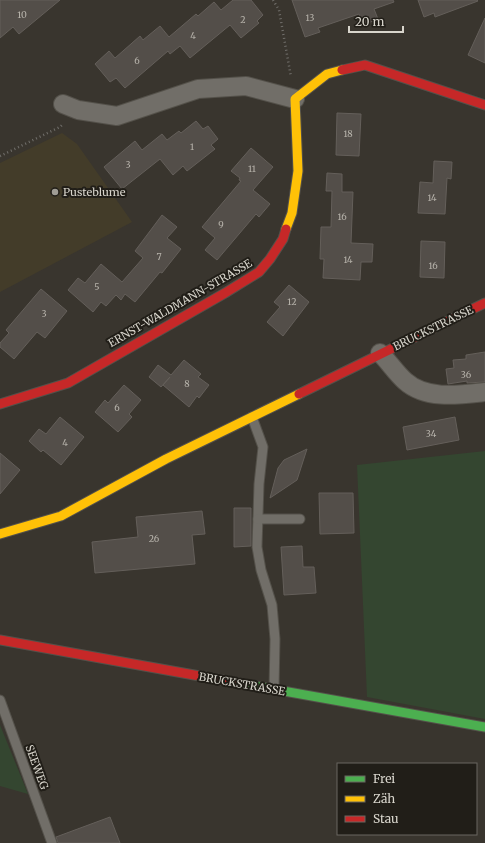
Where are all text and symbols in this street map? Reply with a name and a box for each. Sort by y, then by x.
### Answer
scale bar [349,8,403,34]
house number: 10 [17,9,27,20]
house number: 13 [306,12,314,23]
house number: 2 [240,14,246,25]
text: 20 m [355,14,384,29]
house number: 4 [190,30,196,41]
house number: 6 [134,55,140,66]
house number: 18 [343,128,353,139]
house number: 1 [190,141,194,152]
house number: 3 [125,159,131,170]
house number: 11 [248,163,256,174]
place label: Pusteblume [63,185,126,199]
marker: Pusteblume [50,187,60,197]
house number: 14 [427,192,437,203]
house number: 16 [337,211,347,222]
house number: 9 [218,219,224,230]
house number: 7 [156,251,162,262]
house number: 14 [343,254,353,265]
street label: ERNST-WALDMANN-STRASSE [106,256,254,350]
house number: 16 [428,260,438,271]
house number: 5 [94,281,100,292]
house number: 12 [287,296,297,307]
street label: BRUCKSTRASSE [391,303,475,353]
house number: 3 [41,308,47,319]
house number: 36 [461,369,472,380]
house number: 8 [184,378,190,389]
house number: 6 [114,402,120,413]
house number: 34 [426,428,437,439]
house number: 4 [62,437,68,448]
house number: 26 [149,533,160,544]
street label: BRUCKSTRASSE [198,670,286,698]
street label: SEEWEG [22,743,52,791]
legend [337,763,477,835]
text: Frei [373,771,395,786]
text: Zäh [373,791,395,806]
text: Stau [373,811,399,826]

